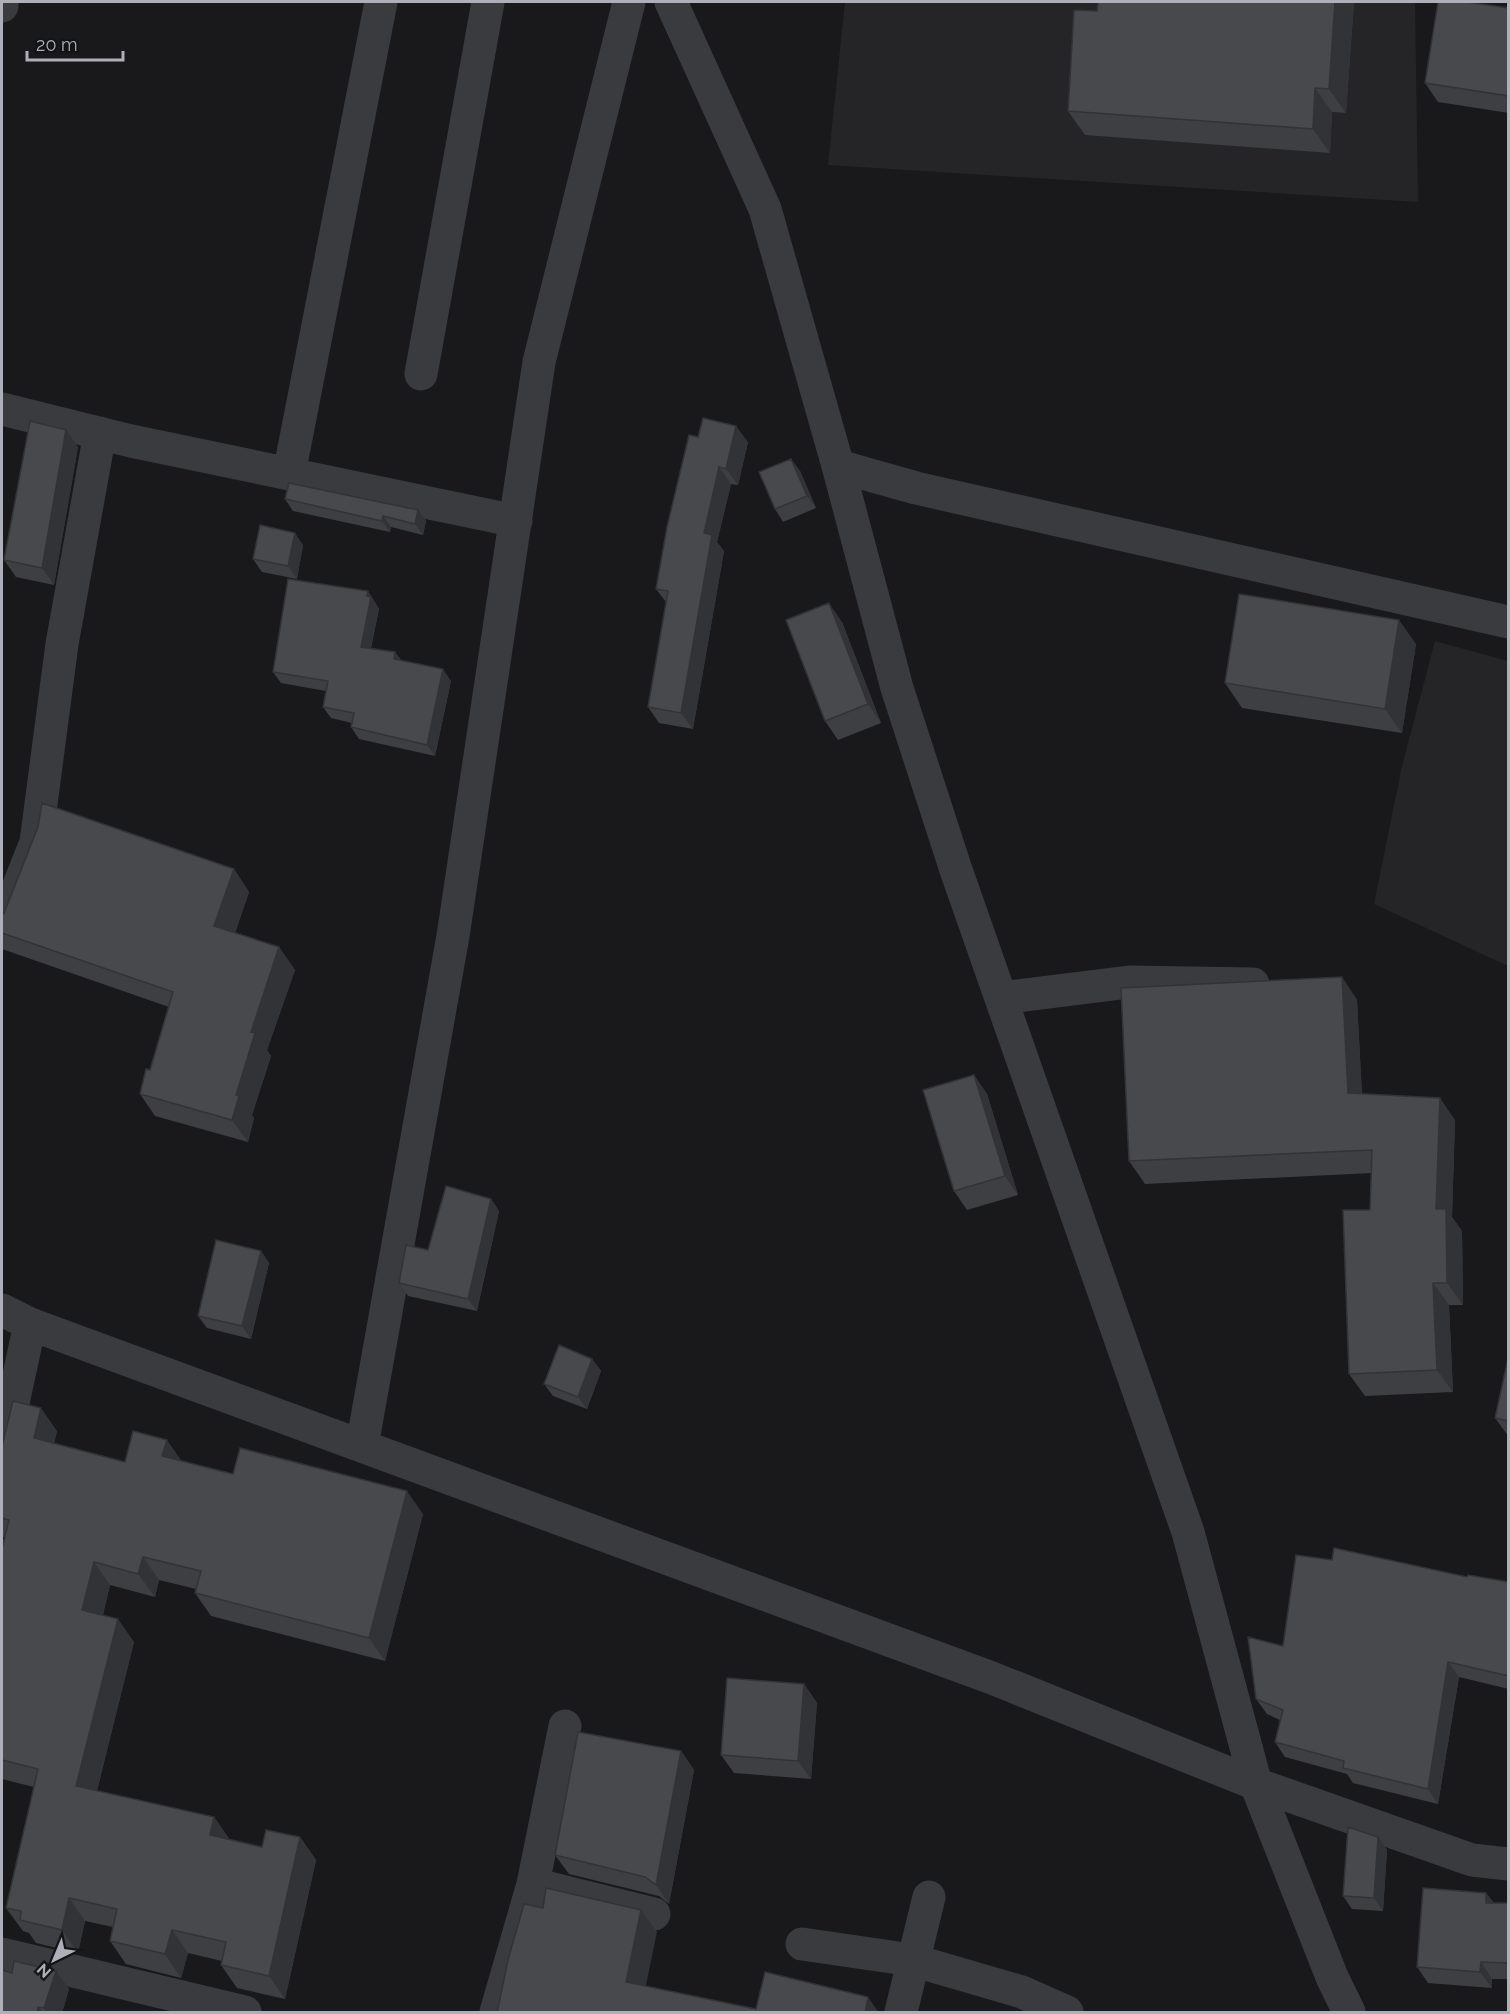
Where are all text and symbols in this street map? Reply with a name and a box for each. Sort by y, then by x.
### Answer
scale bar [27,24,123,62]
text: 20 m [36,34,78,55]
north arrow [24,1930,84,1990]
text: N [33,1959,55,1982]

